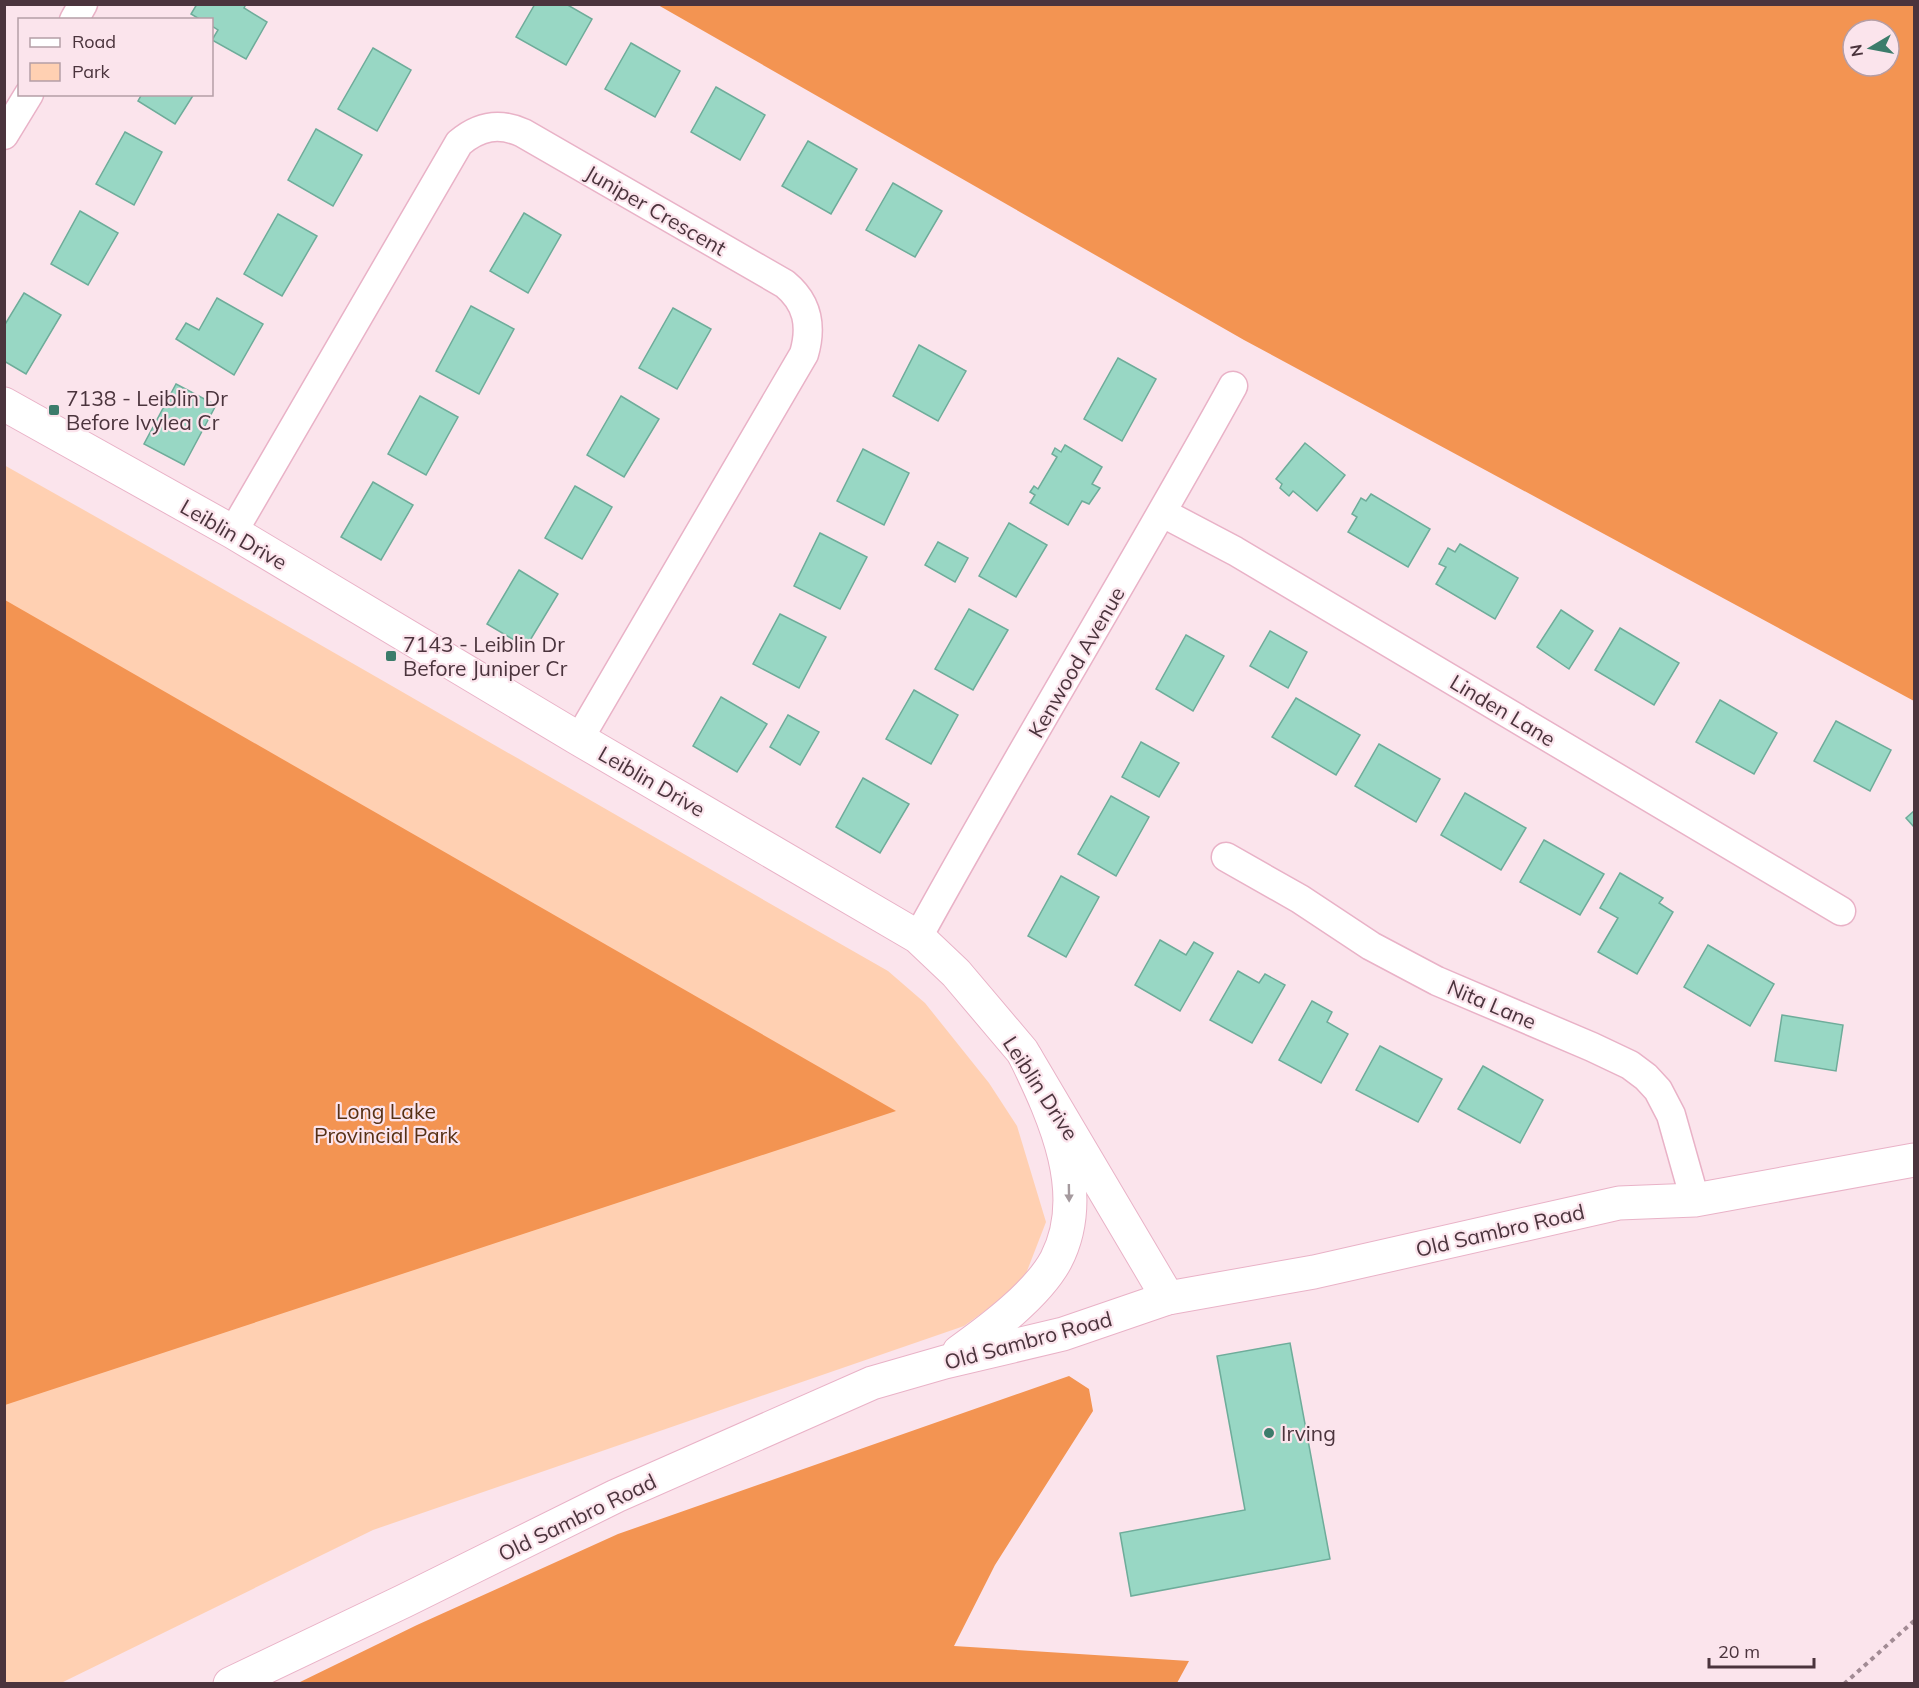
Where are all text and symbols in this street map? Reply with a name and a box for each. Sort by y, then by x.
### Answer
legend [18,18,213,96]
north arrow [1841,18,1901,78]
text: Road [72,30,116,53]
text: N [1845,43,1867,58]
text: Park [72,60,111,83]
street label: Juniper Crescent [581,159,731,261]
place label: 7138 - Leiblin Dr Before Ivylea Cr [66,385,228,435]
marker: 7138 - Leiblin Dr Before Ivylea Cr [47,403,61,417]
street label: Leiblin Drive [176,493,292,575]
street label: Kenwood Avenue [1022,582,1130,742]
place label: 7143 - Leiblin Dr Before Juniper Cr [403,631,568,681]
marker: 7143 - Leiblin Dr Before Juniper Cr [384,649,398,663]
street label: Linden Lane [1446,668,1560,752]
street label: Leiblin Drive [594,740,710,822]
street label: Nita Lane [1444,974,1540,1034]
street label: Leiblin Drive [998,1031,1084,1145]
park label: Long Lake Provincial Park [314,1098,458,1148]
one-way arrow [1064,1183,1074,1202]
street label: Old Sambro Road [1413,1198,1587,1262]
street label: Old Sambro Road [941,1305,1115,1375]
place label: Irving [1281,1420,1336,1446]
marker: Irving [1262,1426,1276,1440]
street label: Old Sambro Road [494,1468,660,1566]
scale bar [1709,1631,1814,1669]
text: 20 m [1718,1640,1760,1663]

